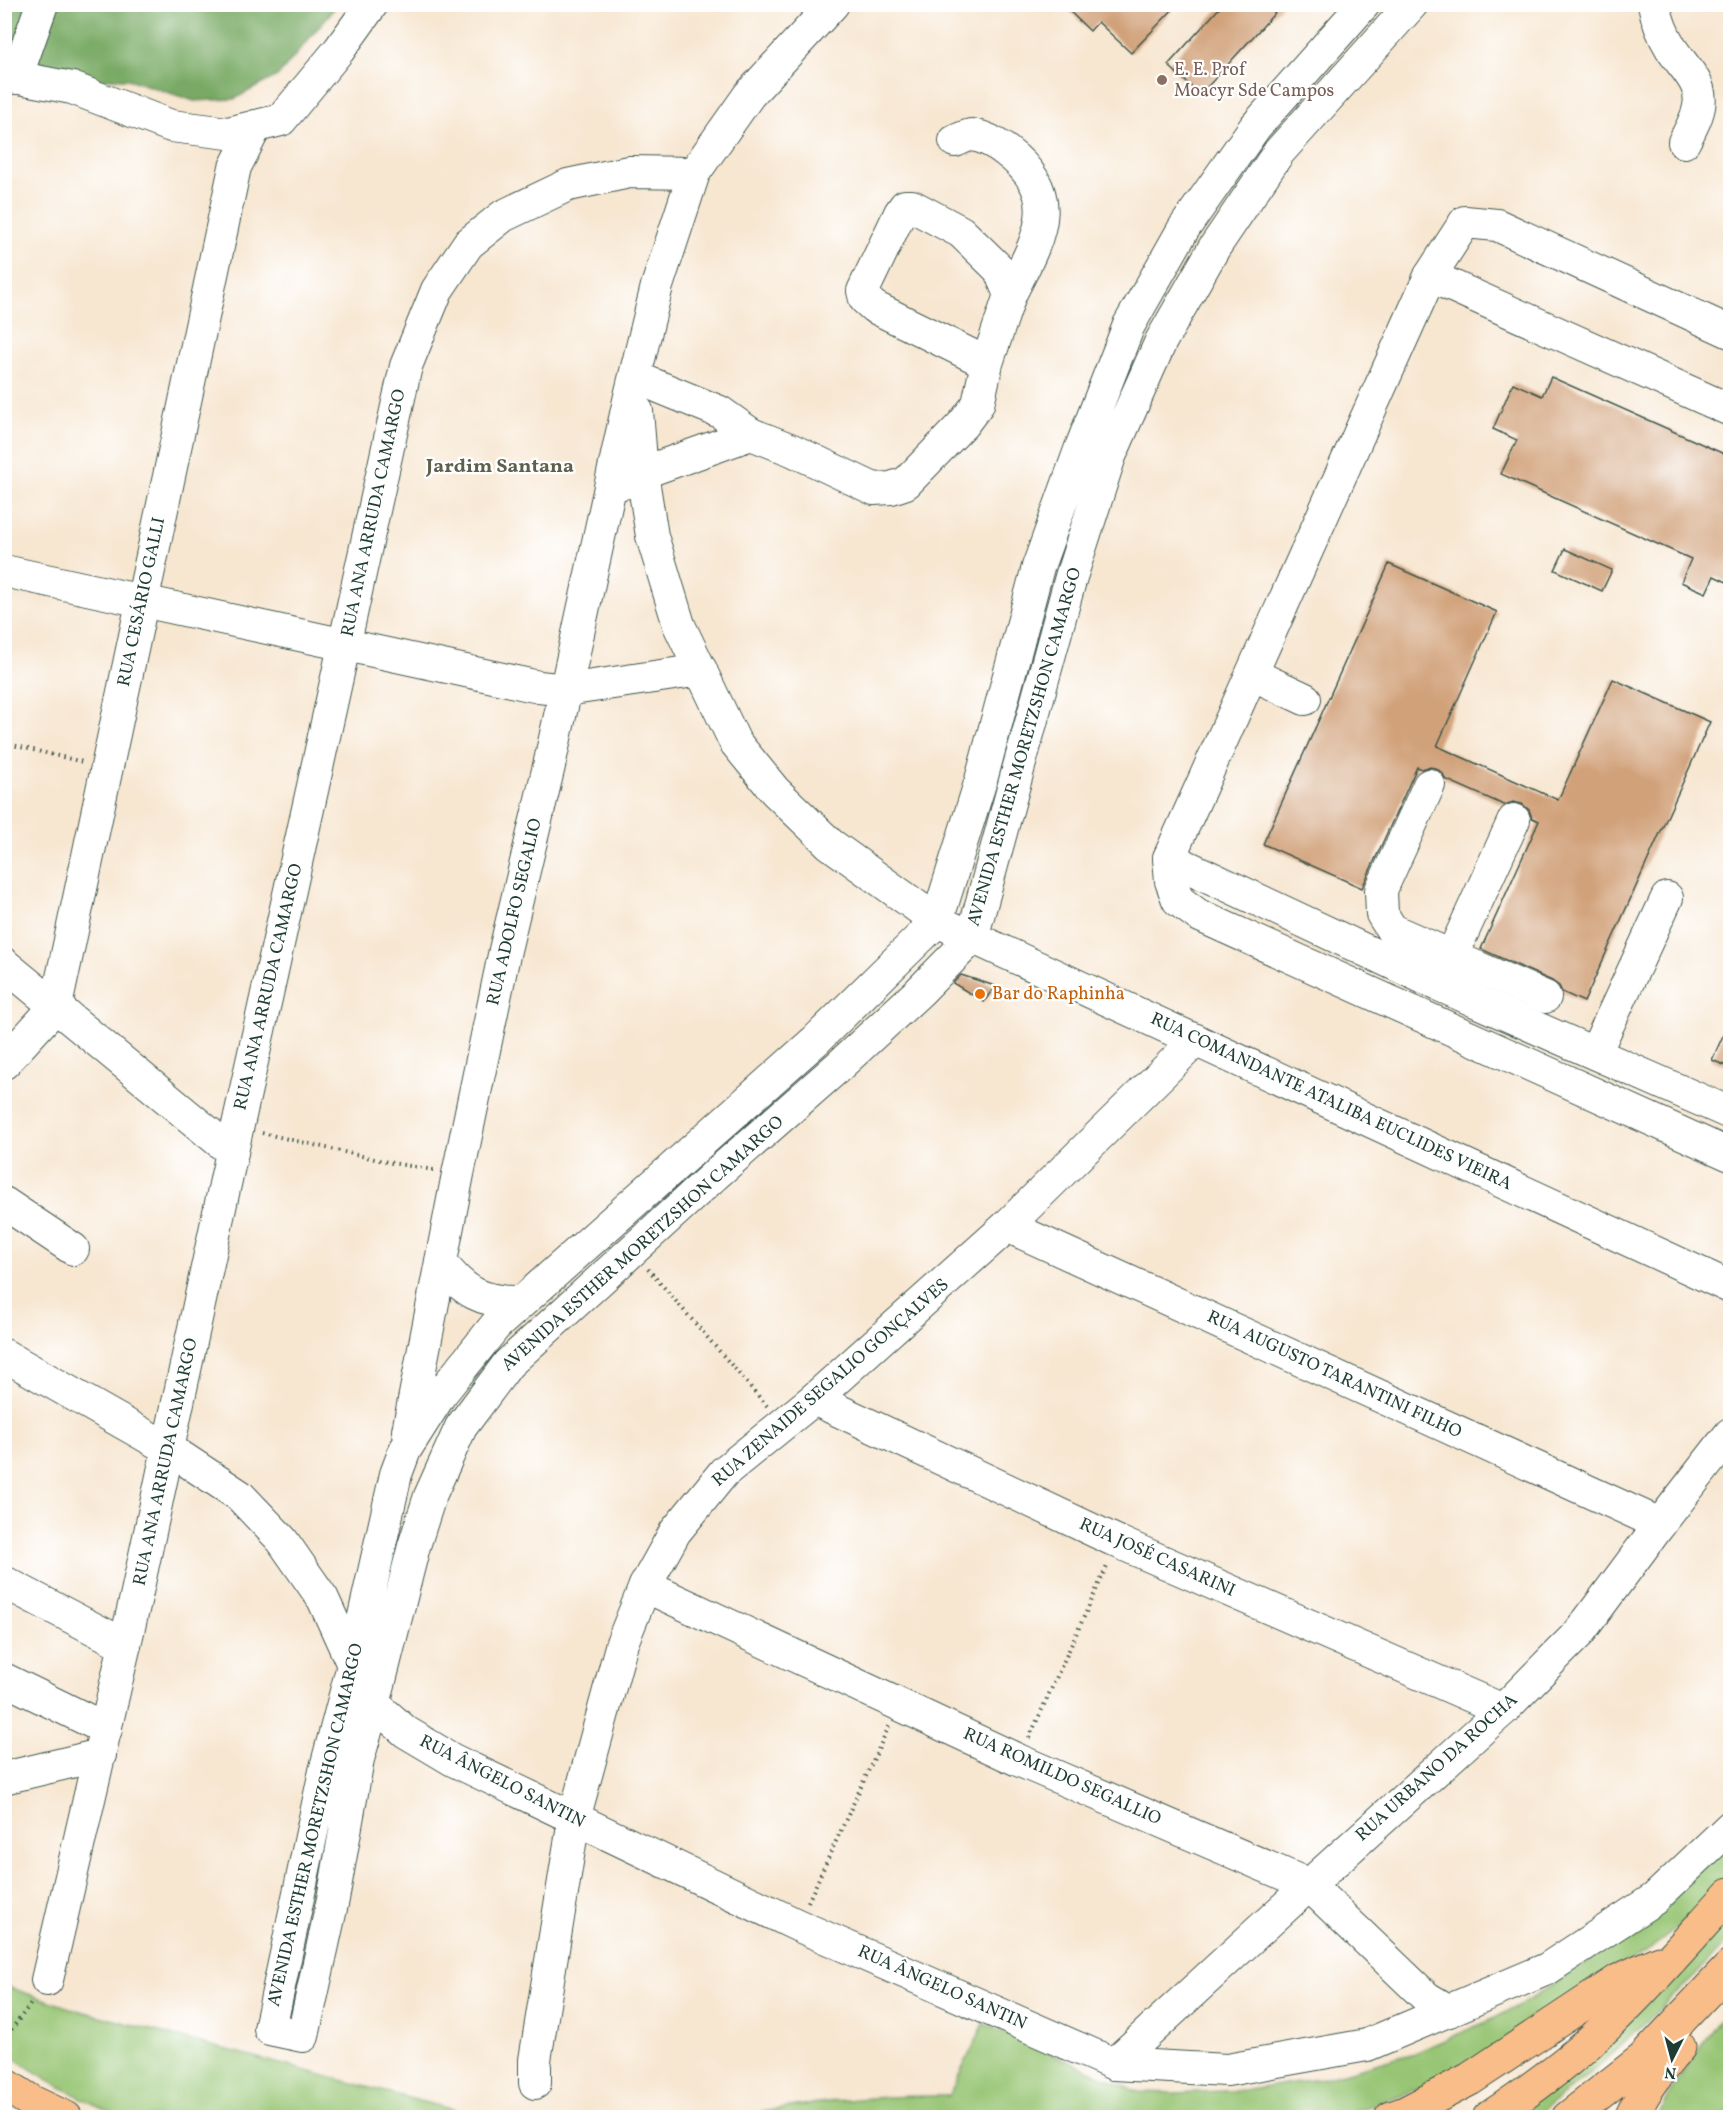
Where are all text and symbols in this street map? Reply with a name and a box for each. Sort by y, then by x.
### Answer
place label: E. E. Prof Moacyr Sde Campos [1174,58,1334,104]
marker: E. E. Prof Moacyr Sde Campos [1155,73,1169,87]
street label: RUA ANA ARRUDA CAMARGO [336,387,412,639]
district label: Jardim Santana [425,453,574,481]
street label: RUA CESÁRIO GALLI [112,515,172,689]
street label: AVENIDA ESTHER MORETZSHON CAMARGO [962,565,1088,929]
street label: RUA ADOLFO SEGALIO [481,816,549,1008]
street label: RUA ANA ARRUDA CAMARGO [228,861,310,1113]
place label: Bar do Raphinha [992,982,1125,1007]
marker: Bar do Raphinha [973,987,987,1001]
street label: RUA COMANDANTE ATALIBA EUCLIDES VIEIRA [1146,1007,1516,1197]
street label: AVENIDA ESTHER MORETZSHON CAMARGO [496,1110,790,1378]
street label: RUA ZENAIDE SEGALIO GONÇALVES [707,1273,955,1493]
street label: RUA AUGUSTO TARANTINI FILHO [1202,1305,1466,1445]
street label: RUA ANA ARRUDA CAMARGO [128,1336,204,1588]
street label: RUA JOSÉ CASARINI [1075,1512,1239,1604]
street label: AVENIDA ESTHER MORETZSHON CAMARGO [262,1641,370,2009]
street label: RUA URBANO DA ROCHA [1350,1688,1524,1848]
street label: RUA ROMILDO SEGALLIO [959,1722,1165,1832]
street label: RUA ÂNGELO SANTIN [415,1729,589,1835]
street label: RUA ÂNGELO SANTIN [854,1939,1030,2037]
north arrow [1642,2029,1702,2089]
text: N [1663,2060,1678,2083]

